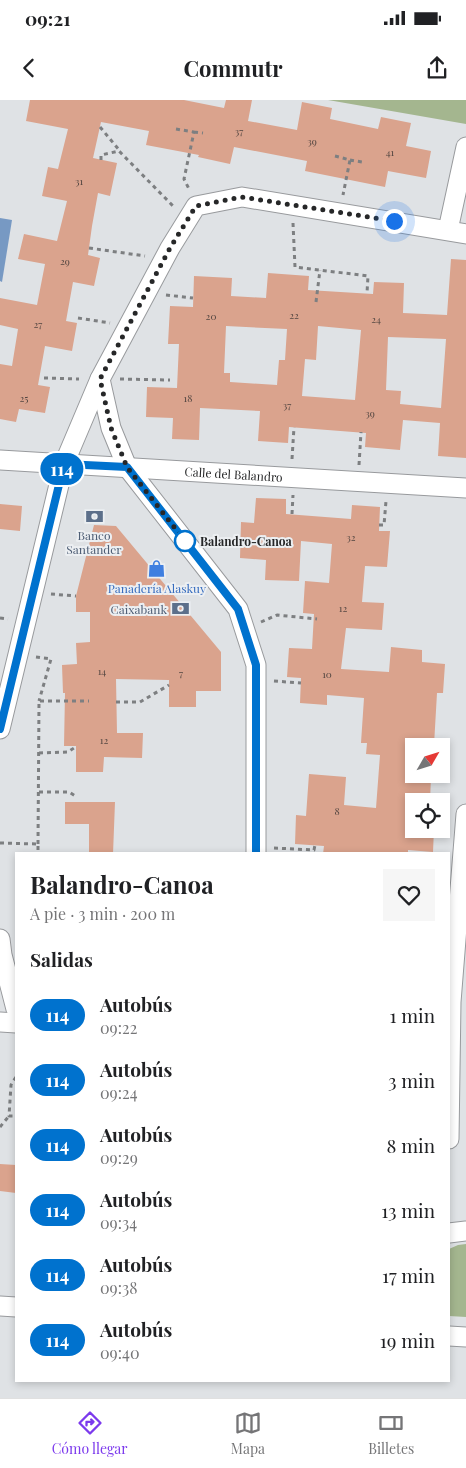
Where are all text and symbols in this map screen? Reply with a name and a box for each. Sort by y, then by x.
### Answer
text: 09:21 [25,5,71,31]
text: Commutr [183,53,283,83]
icon: back [15,54,43,82]
icon: share [423,54,451,82]
house number: 37 [235,124,243,138]
house number: 39 [307,134,317,148]
house number: 41 [386,145,395,159]
house number: 31 [75,174,83,188]
your location [382,209,407,234]
house number: 29 [60,254,70,268]
house number: 22 [289,308,299,322]
house number: 20 [206,309,216,323]
house number: 24 [371,312,381,326]
house number: 27 [34,317,42,331]
house number: 25 [20,391,28,405]
house number: 18 [184,391,192,405]
house number: 37 [283,398,291,412]
house number: 39 [365,406,375,420]
line badge: 114 [33,453,91,485]
text: 114 [50,457,74,481]
street label: Calle del Balandro [184,463,284,485]
bank icon: Banco Santander [84,506,104,526]
place label: Banco Santander [66,527,122,557]
marker: Balandro-Canoa [174,530,196,552]
house number: 32 [346,530,356,544]
place label: Balandro-Canoa [200,533,293,549]
shop icon: Panadería Alaskuy [147,559,167,579]
place label: Panadería Alaskuy [108,580,206,596]
bank icon: Caixabank [171,599,191,619]
place label: Caixabank [111,601,167,617]
house number: 12 [339,601,347,615]
house number: 14 [98,664,106,678]
house number: 7 [179,666,183,680]
house number: 10 [322,667,332,681]
house number: 12 [100,733,108,747]
north arrow [405,738,450,782]
map controls [405,738,450,838]
button: locate [405,793,450,838]
house number: 8 [334,804,340,818]
text: Balandro-Canoa [30,868,214,900]
button: heart [383,869,435,921]
text: A pie · 3 min · 200 m [30,903,175,924]
text: Salidas [30,946,93,972]
text: Autobús [100,991,172,1017]
text: 1 min [389,1002,435,1028]
text: 114 [46,1003,69,1027]
text: 09:22 [100,1017,137,1038]
text: Autobús [100,1056,172,1082]
text: 3 min [388,1067,435,1093]
text: 114 [46,1068,69,1092]
text: 09:24 [100,1082,138,1103]
text: Autobús [100,1121,172,1147]
text: 8 min [387,1132,435,1158]
text: 114 [46,1133,69,1157]
text: 09:29 [100,1147,138,1168]
text: Autobús [100,1186,172,1212]
text: 13 min [381,1197,435,1223]
text: 114 [46,1198,69,1222]
text: 09:34 [100,1212,137,1233]
text: Autobús [100,1251,172,1277]
text: 17 min [382,1262,435,1288]
text: 114 [46,1263,69,1287]
text: 09:38 [100,1277,138,1298]
text: Autobús [100,1316,172,1342]
text: 19 min [380,1327,435,1353]
text: 114 [46,1328,69,1352]
text: 09:40 [100,1342,140,1363]
tab: Cómo llegar [52,1409,128,1458]
tab: Mapa [231,1409,265,1458]
tab: Billetes [368,1409,414,1458]

